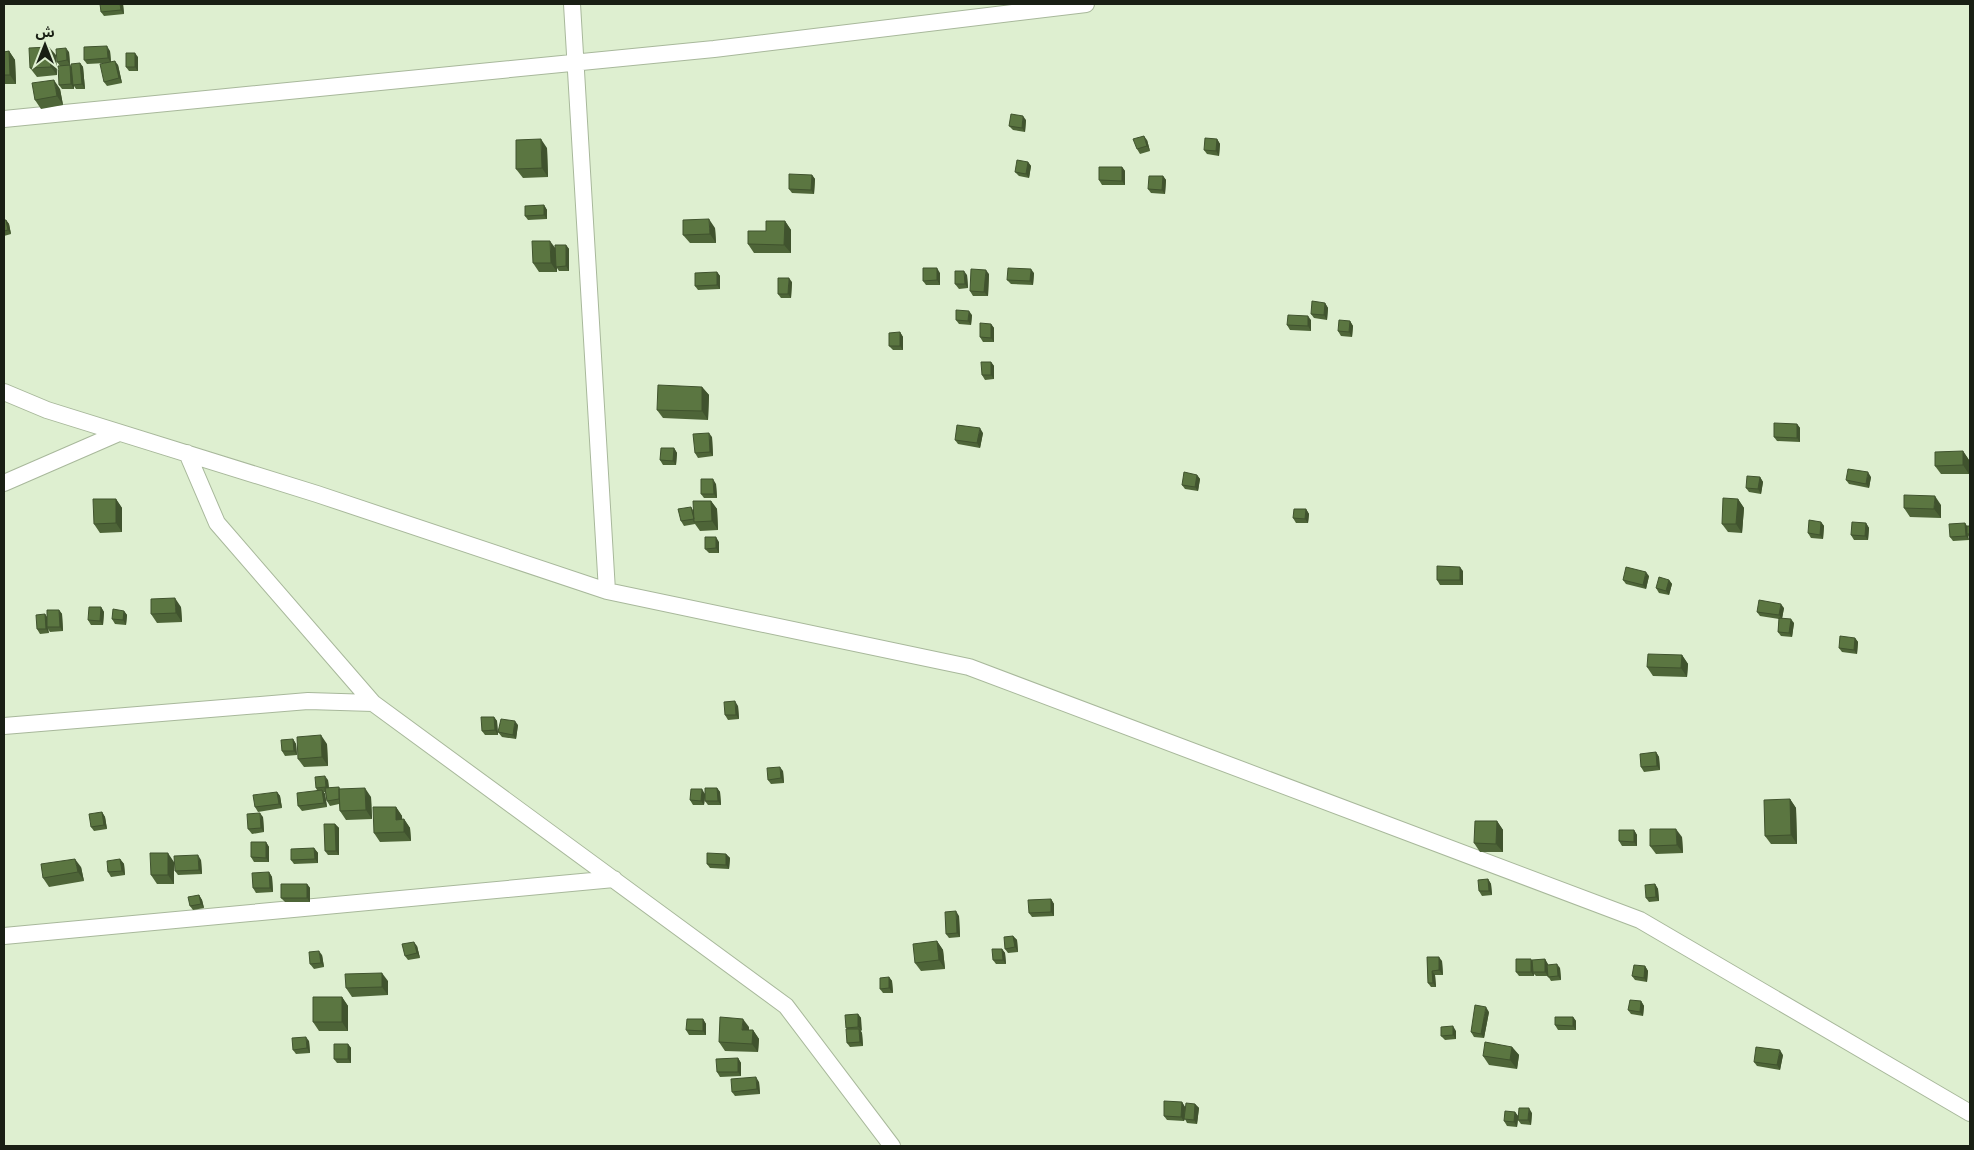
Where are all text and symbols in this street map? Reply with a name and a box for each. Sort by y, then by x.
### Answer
north arrow [20,20,70,70]
text: ش [35,24,55,41]

